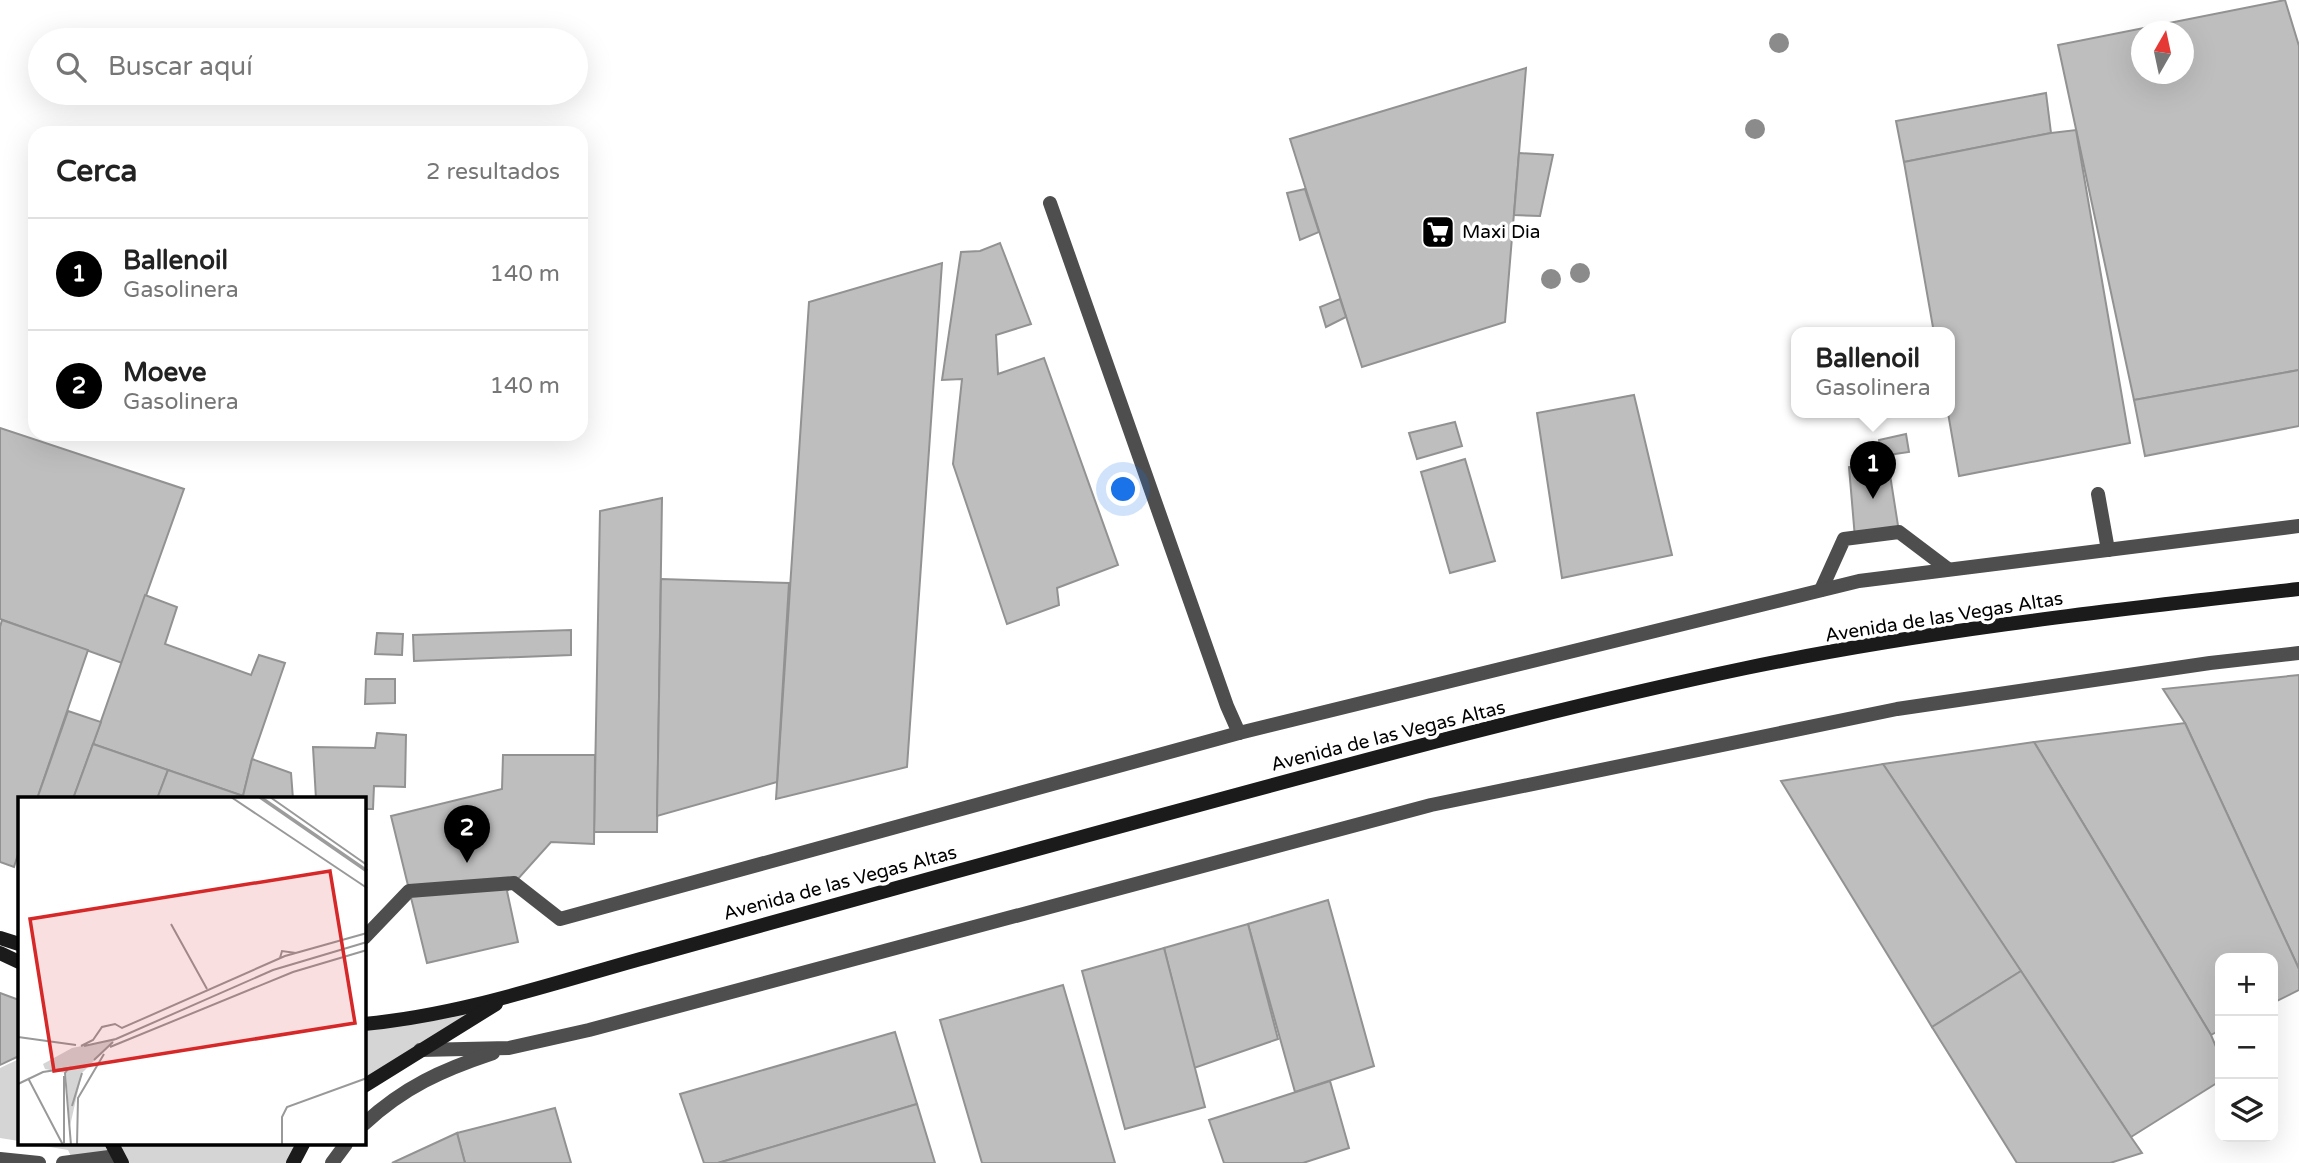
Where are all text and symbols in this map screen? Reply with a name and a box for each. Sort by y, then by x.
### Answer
north arrow [2131,21,2194,84]
search box [28,28,588,105]
icon: search [52,48,90,86]
text: Buscar aquí [108,51,253,82]
text: Cerca [56,153,137,190]
text: 2 resultados [426,158,560,186]
supermarket icon: Maxi Dia [1419,213,1457,251]
place label: Maxi Dia [1462,221,1540,243]
text: Ballenoil [123,245,228,276]
text: 1 [72,260,86,288]
text: 140 m [490,260,560,288]
text: Gasolinera [123,276,239,304]
popup [1791,327,1955,418]
text: Ballenoil [1815,343,1920,374]
text: Moeve [123,357,206,388]
text: 2 [72,372,86,400]
text: 140 m [490,372,560,400]
text: Gasolinera [1815,374,1931,402]
text: Gasolinera [123,388,239,416]
pin: 1 [1850,441,1896,499]
your location [1106,472,1140,506]
street label: Avenida de las Vegas Altas [1823,587,2065,647]
street label: Avenida de las Vegas Altas [1269,696,1507,776]
inset map [18,797,366,1146]
pin: 2 [444,805,490,863]
street label: Avenida de las Vegas Altas [721,841,959,925]
map controls [2215,953,2278,1142]
button: + [2215,953,2278,1016]
button: − [2215,1016,2278,1079]
button: layers [2215,1079,2278,1142]

